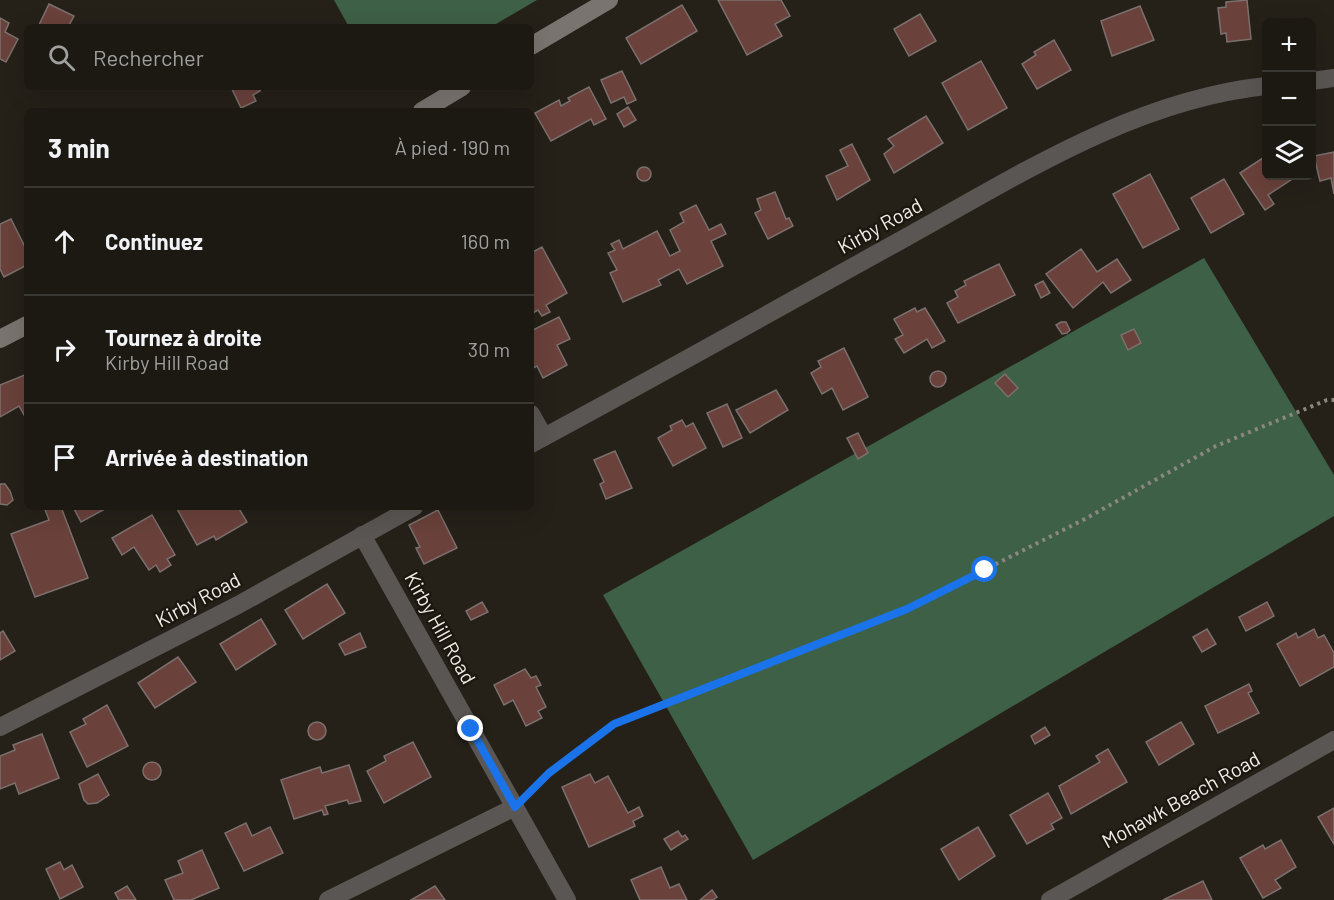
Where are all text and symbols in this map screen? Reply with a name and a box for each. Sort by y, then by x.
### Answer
map controls [1262,18,1316,180]
button: + [1262,18,1316,72]
search box [24,24,534,90]
icon: search [45,41,78,74]
text: Rechercher [93,44,204,70]
button: − [1262,72,1316,126]
button: layers [1262,126,1316,180]
text: 3 min [48,132,110,163]
text: À pied · 190 m [395,135,510,159]
street label: Kirby Road [833,192,926,258]
icon: ahead [48,225,81,258]
text: Continuez [105,228,203,254]
text: 160 m [461,229,510,253]
text: Tournez à droite [105,324,262,350]
icon: right [48,333,81,366]
text: 30 m [468,337,510,361]
text: Kirby Hill Road [105,350,229,374]
icon: arrive [48,441,81,474]
text: Arrivée à destination [105,444,308,470]
route start [971,556,997,582]
street label: Kirby Road [151,567,244,631]
street label: Kirby Hill Road [400,567,481,688]
route end [457,715,483,741]
street label: Mohawk Beach Road [1097,746,1264,853]

